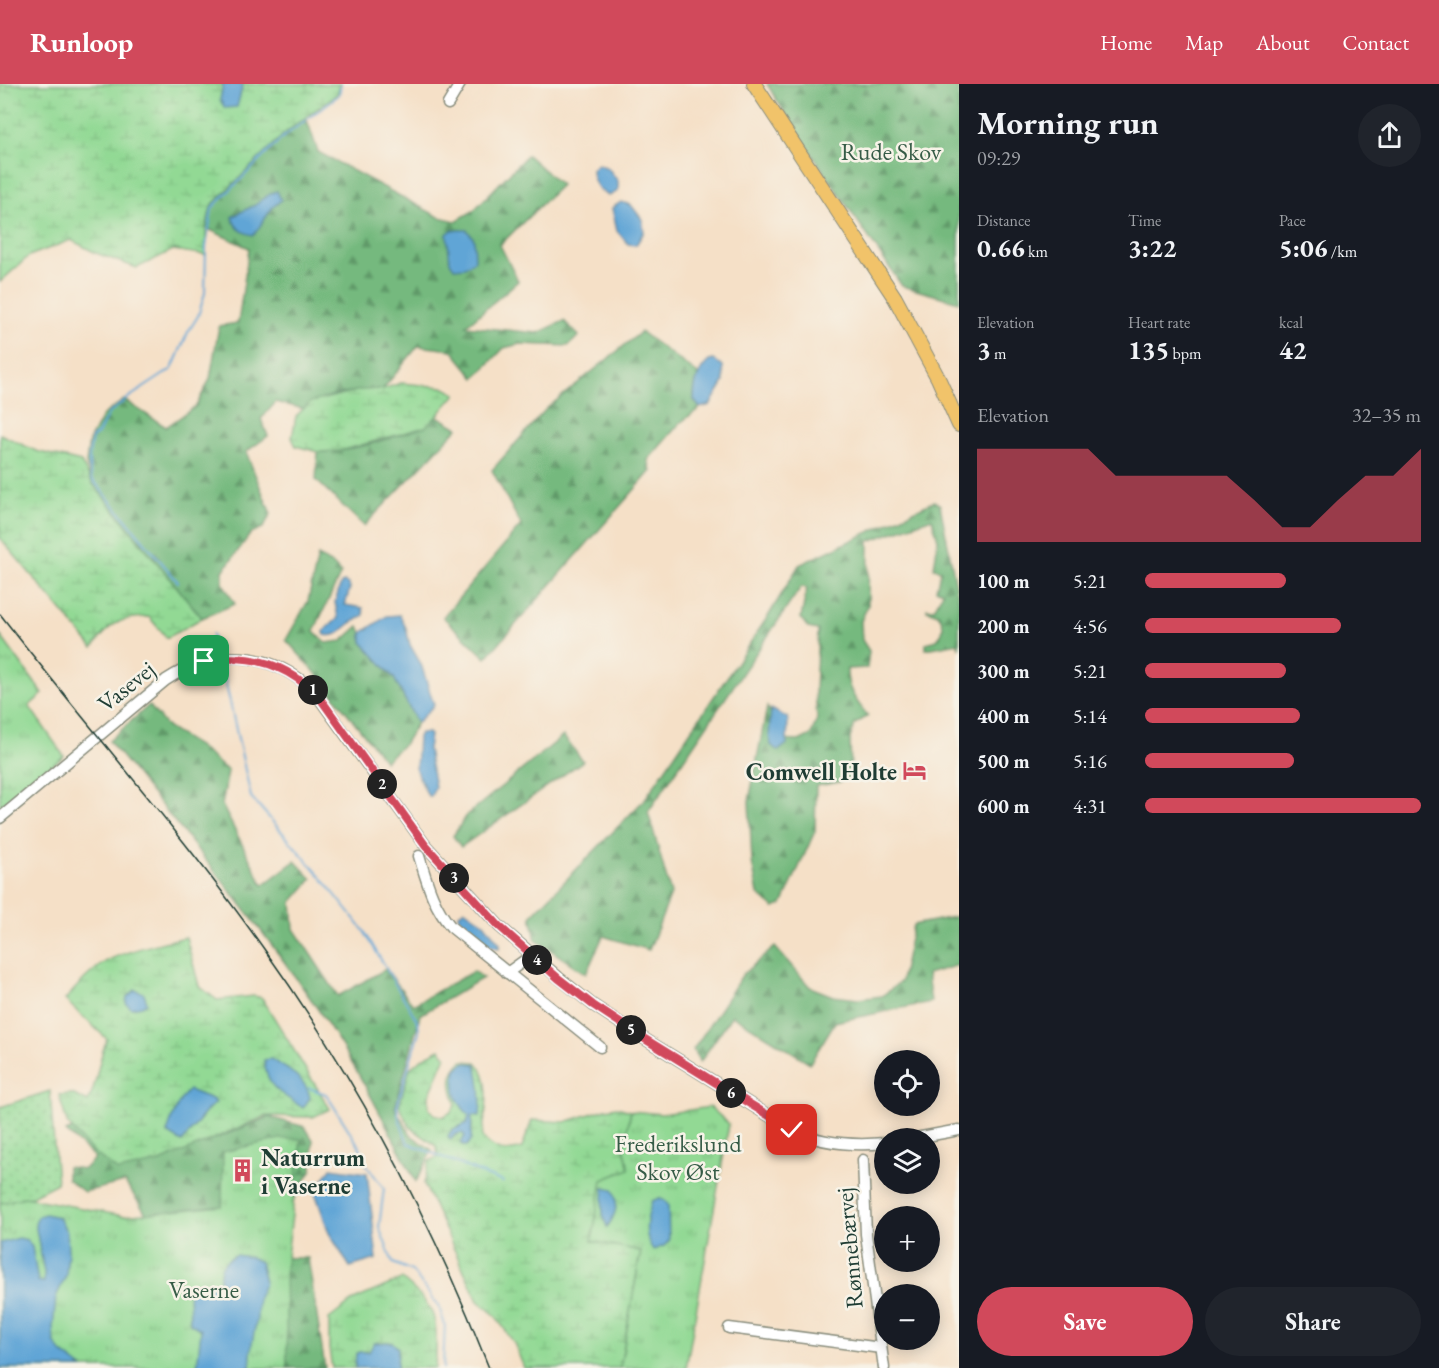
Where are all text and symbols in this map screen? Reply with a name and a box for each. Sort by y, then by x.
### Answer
text: Runloop [30,24,133,60]
text: Home [1100,29,1152,56]
text: Map [1185,29,1223,56]
text: About [1256,29,1309,56]
text: Contact [1342,29,1409,56]
text: Morning run [977,101,1159,144]
button: share [1358,104,1421,167]
park label: Rude Skov [841,136,942,167]
text: 09:29 [977,145,1020,171]
text: Distance [977,210,1030,231]
text: Time [1128,210,1161,231]
text: Pace [1279,210,1306,231]
text: 0.66 [977,231,1025,265]
text: 3:22 [1128,231,1177,265]
text: 5:06 [1279,231,1328,265]
text: km [1025,241,1048,262]
text: /km [1328,241,1357,262]
text: Elevation [977,312,1035,333]
text: Heart rate [1128,312,1190,333]
text: kcal [1279,312,1303,333]
text: 3 [977,333,991,367]
text: 135 [1128,333,1169,367]
text: 42 [1279,333,1307,367]
text: m [991,343,1006,364]
text: bpm [1169,343,1201,364]
text: Elevation [977,402,1049,428]
text: 32–35 m [1352,402,1421,428]
text: 100 m [977,568,1030,594]
text: 5:21 [1073,568,1107,594]
text: 200 m [977,613,1030,639]
text: 4:56 [1073,613,1107,639]
pin [178,635,229,686]
icon: arrive [187,644,220,677]
street label: Vasevej [91,653,161,719]
text: 300 m [977,658,1030,684]
text: 5:21 [1073,658,1107,684]
pin: 1 [298,675,328,705]
text: 1 [309,679,317,700]
text: 400 m [977,703,1030,729]
text: 5:14 [1073,703,1107,729]
text: 500 m [977,748,1030,774]
text: 5:16 [1073,748,1107,774]
place label: Comwell Holte [746,756,897,787]
hotel icon: Comwell Holte [902,758,928,784]
pin: 2 [367,769,397,799]
text: 2 [378,773,386,794]
text: 600 m [977,793,1030,819]
text: 4:31 [1073,793,1107,819]
pin: 3 [439,863,469,893]
text: 3 [450,867,458,888]
pin: 4 [522,945,552,975]
text: 4 [533,949,541,970]
pin: 5 [616,1015,646,1045]
text: 5 [627,1019,635,1040]
map controls [874,1050,940,1350]
button: locate [874,1050,940,1116]
pin: 6 [716,1078,746,1108]
text: 6 [727,1082,735,1103]
pin [766,1104,817,1155]
icon: check [775,1113,808,1146]
park label: Frederikslund Skov Øst [614,1128,742,1187]
button: layers [874,1128,940,1194]
place label: Naturrum i Vaserne [261,1142,365,1201]
building icon: Naturrum i Vaserne [230,1158,256,1184]
street label: Rønnebærvej [828,1186,870,1310]
button: + [874,1206,940,1272]
park label: Vaserne [169,1274,239,1305]
button: − [874,1284,940,1350]
button: Save [977,1287,1193,1356]
button: Share [1205,1287,1421,1356]

